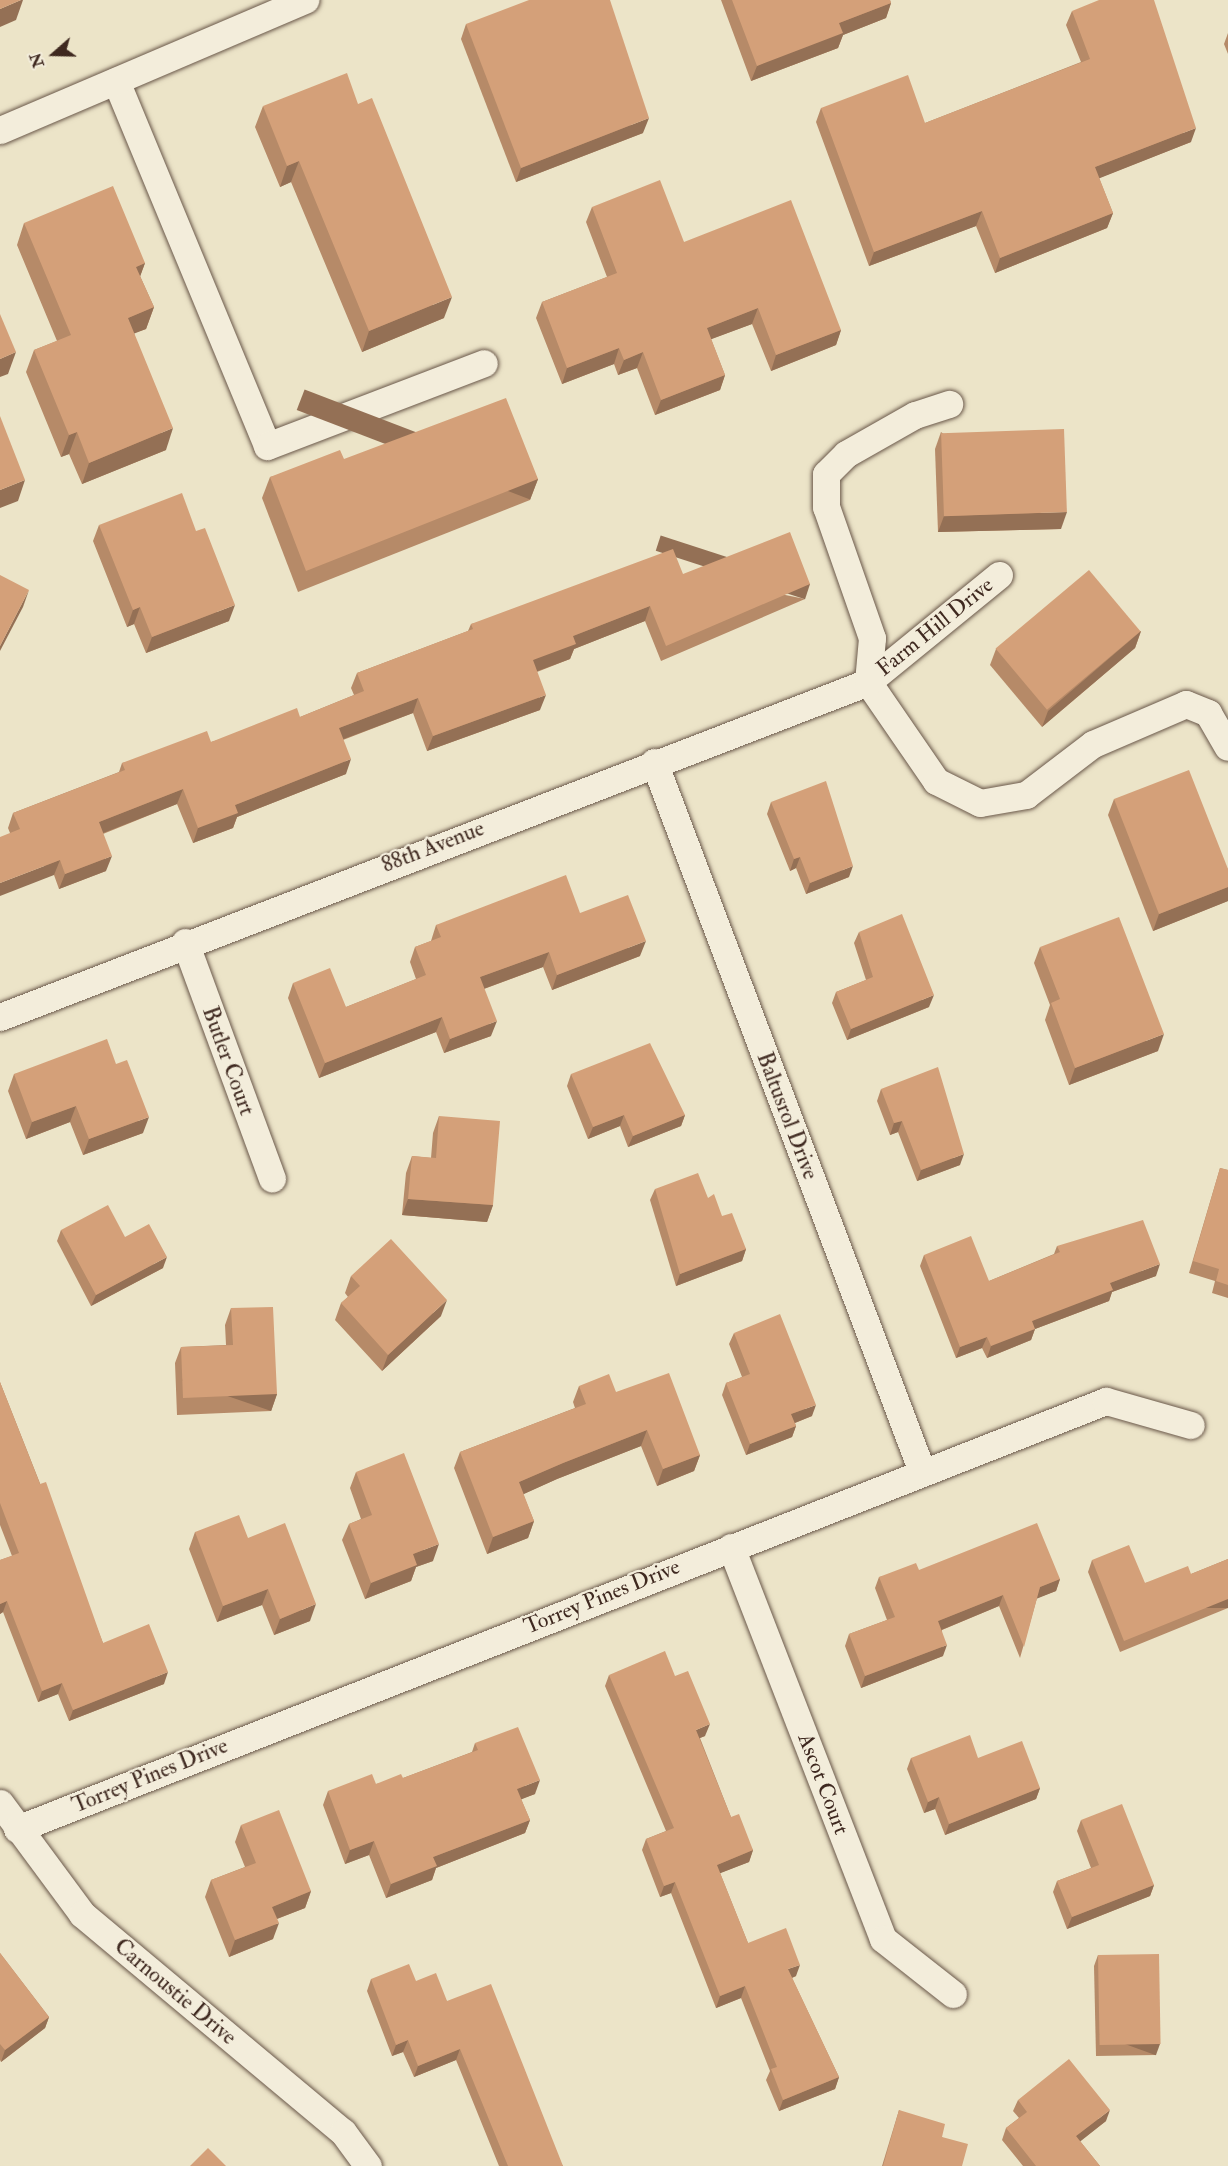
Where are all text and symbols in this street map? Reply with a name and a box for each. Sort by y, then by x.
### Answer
north arrow [24,24,84,84]
text: N [25,50,49,70]
street label: Farm Hill Drive [871,572,999,682]
street label: 88th Avenue [378,815,488,879]
street label: Butler Court [196,1003,260,1119]
street label: Baltusrol Drive [751,1049,823,1183]
street label: Torrey Pines Drive [520,1554,684,1640]
street label: Ascot Court [792,1730,854,1838]
street label: Torrey Pines Drive [68,1733,232,1819]
street label: Carnoustie Drive [109,1933,241,2051]

